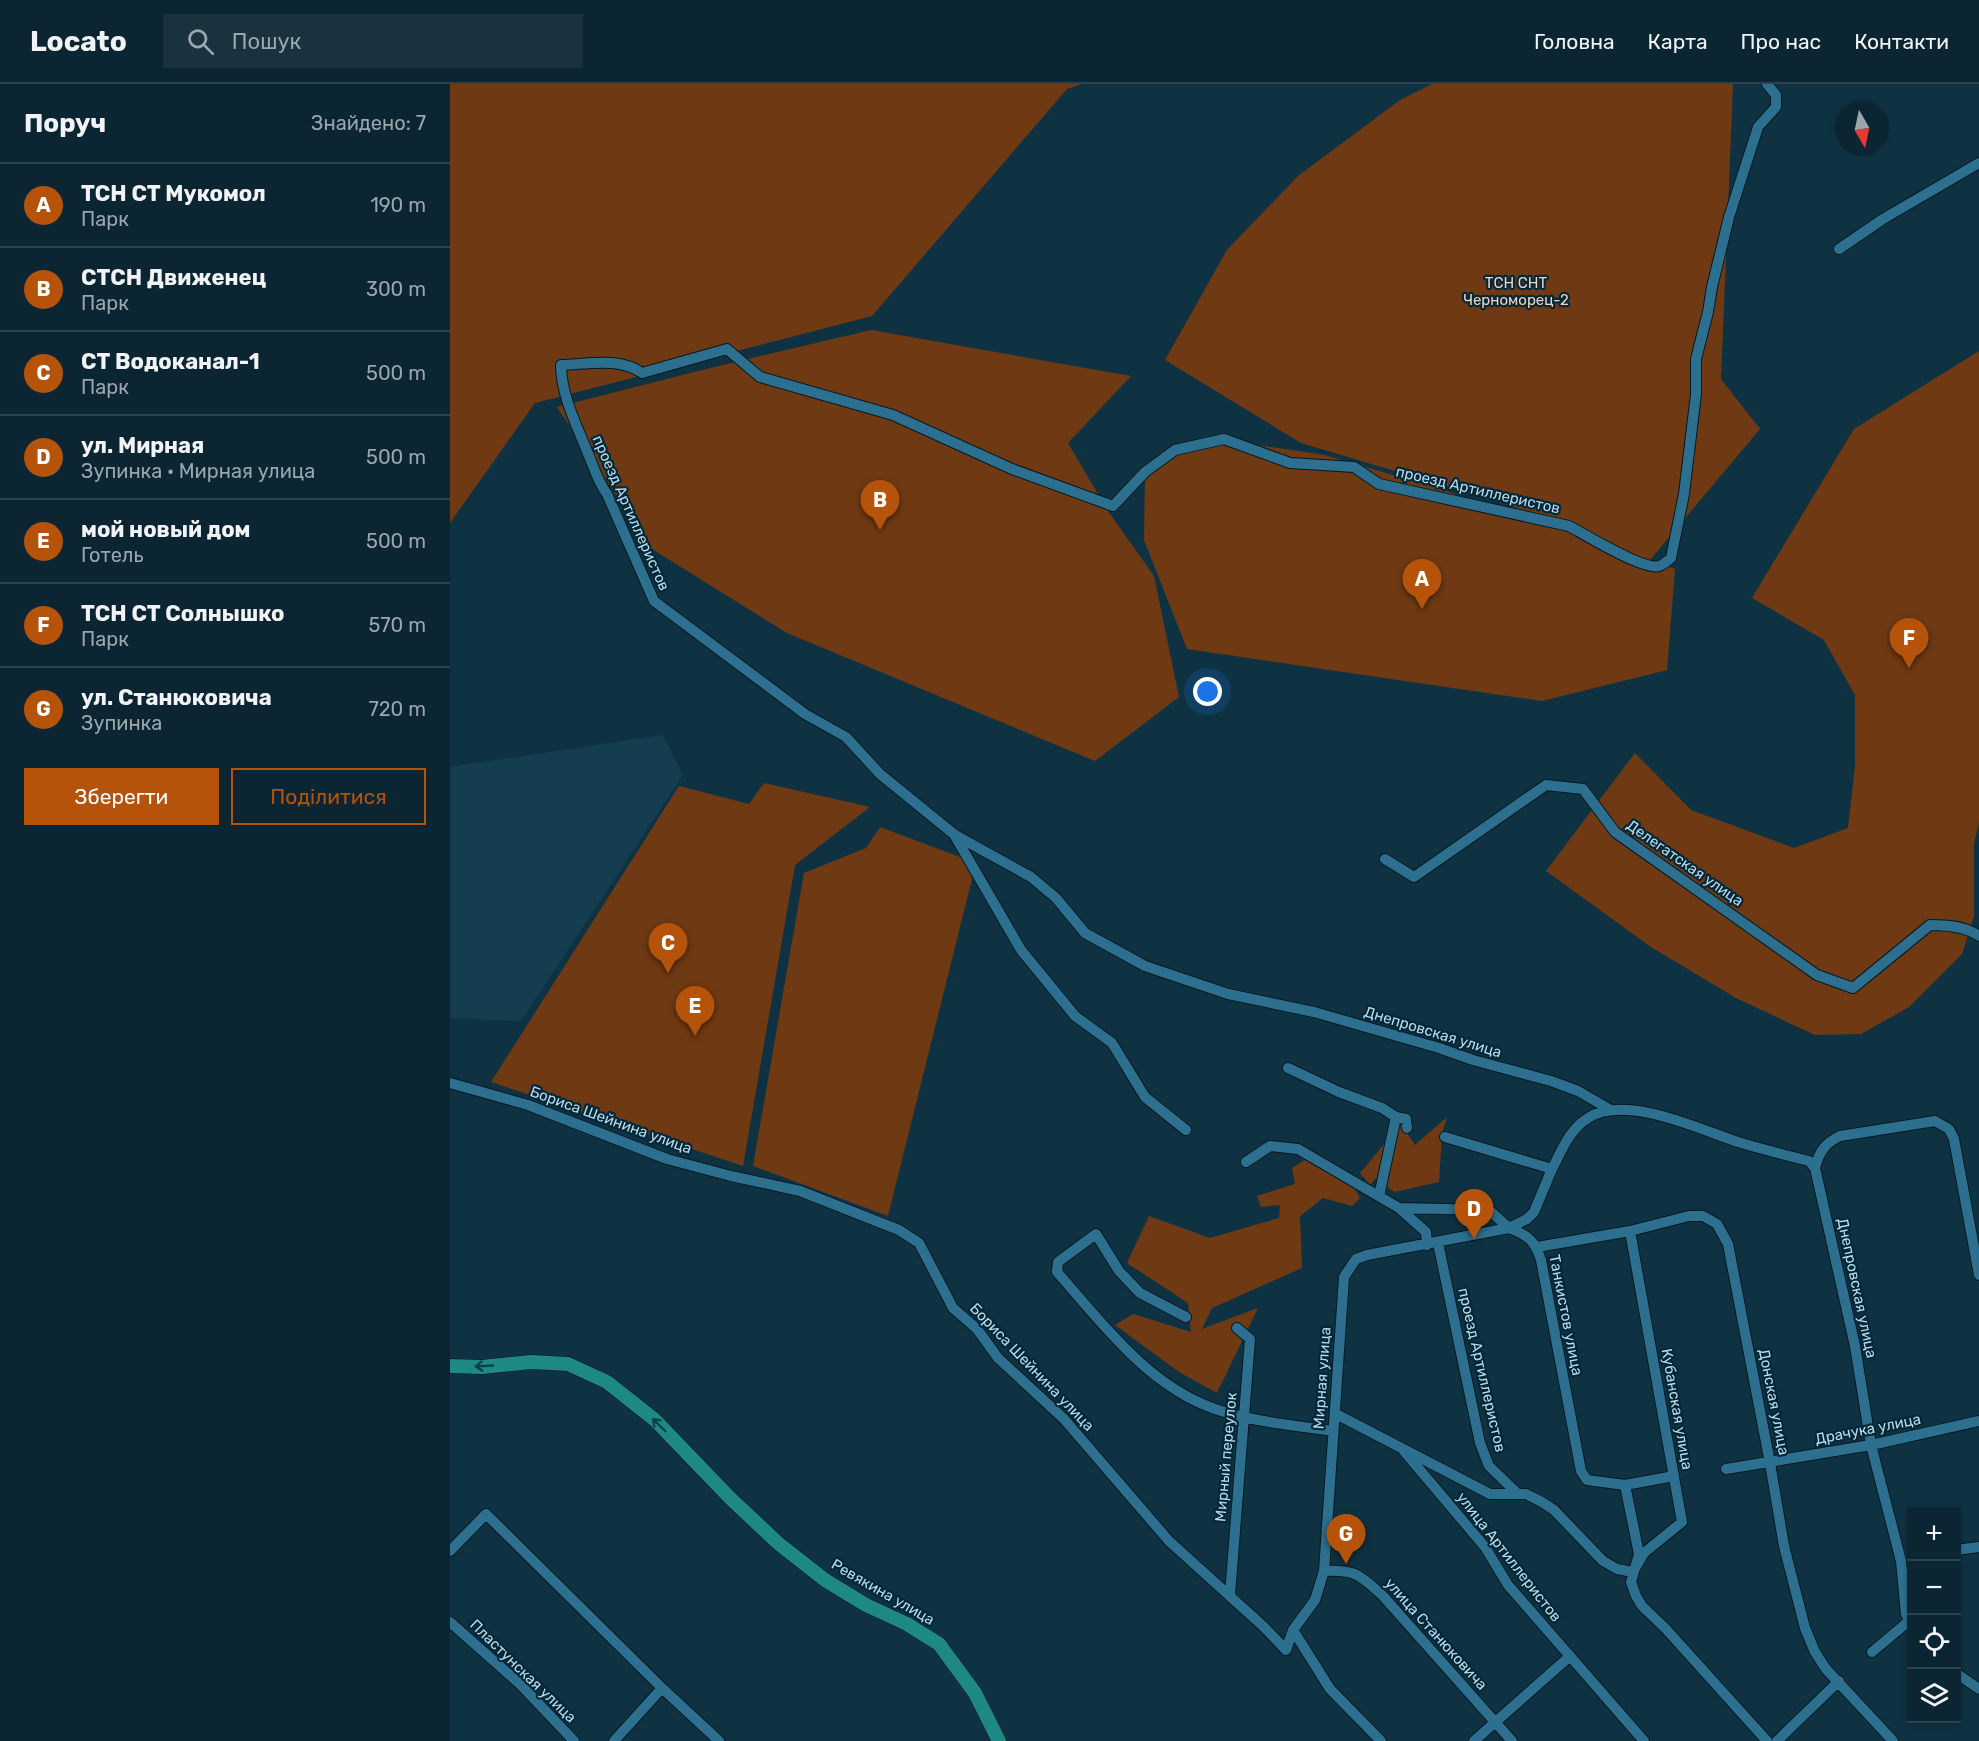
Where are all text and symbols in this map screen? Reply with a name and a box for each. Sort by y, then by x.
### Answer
search box [163,14,583,68]
text: Locato [30,25,127,58]
icon: search [184,25,217,58]
text: Пошук [232,28,301,55]
text: Головна [1534,29,1615,54]
text: Карта [1648,29,1708,54]
text: Про нас [1741,29,1821,54]
text: Контакти [1854,29,1949,54]
north arrow [1835,102,1889,156]
text: Поруч [24,108,106,139]
text: Знайдено: 7 [311,111,426,135]
text: ТСН СТ Мукомол [81,180,266,207]
text: A [36,193,51,217]
text: 190 m [370,193,426,217]
text: Парк [81,207,129,231]
text: СТСН Движенец [81,264,266,291]
park label: ТСН СНТ Черноморец-2 [1463,274,1569,309]
text: B [36,277,51,301]
text: 300 m [366,277,426,301]
text: Парк [81,291,129,315]
text: СТ Водоканал-1 [81,348,260,375]
text: C [36,361,51,385]
text: 500 m [366,361,426,385]
text: Парк [81,375,129,399]
text: ул. Мирная [81,432,204,459]
street label: проезд Артиллеристов [589,433,673,593]
text: D [36,445,51,469]
text: 500 m [366,445,426,469]
text: Зупинка · Мирная улица [81,459,315,483]
street label: проезд Артиллеристов [1394,462,1562,518]
pin: B [860,480,900,530]
text: мой новый дом [81,516,251,543]
text: E [37,529,50,553]
text: 500 m [366,529,426,553]
text: Готель [81,543,143,567]
pin: A [1402,560,1442,609]
text: ТСН СТ Солнышко [81,600,285,627]
text: F [37,613,50,637]
text: 570 m [368,613,426,637]
pin: F [1890,618,1928,668]
text: Парк [81,627,129,651]
your location [1193,677,1222,706]
text: ул. Станюковича [81,684,272,711]
text: G [36,697,51,721]
text: 720 m [369,697,426,721]
text: Зупинка [81,711,162,735]
button: Зберегти [24,768,219,825]
button: Поділитися [231,768,426,825]
street label: Делегатская улица [1623,816,1747,910]
pin: C [648,924,688,973]
pin: E [676,986,714,1036]
street label: Днепровская улица [1362,1003,1504,1061]
street label: Бориса Шейнина улица [528,1082,694,1158]
pin: D [1454,1190,1494,1239]
street label: Днепровская улица [1833,1216,1881,1360]
street label: Танкистов улица [1545,1253,1587,1377]
street label: проезд Артиллеристов [1454,1286,1510,1454]
street label: Бориса Шейнина улица [966,1299,1098,1435]
street label: Мирная улица [1309,1326,1335,1430]
street label: Кубанская улица [1657,1347,1697,1471]
street label: Донская улица [1755,1347,1793,1457]
one-way arrow [475,1361,495,1372]
street label: Мирный переулок [1211,1391,1241,1523]
street label: Драчука улица [1814,1410,1922,1448]
one-way arrow [652,1418,667,1433]
street label: улица Артиллеристов [1453,1489,1565,1625]
map controls [1907,1507,1961,1723]
button: + [1907,1507,1961,1561]
pin: G [1326,1514,1366,1564]
street label: Ревякина улица [828,1555,938,1629]
button: − [1907,1561,1961,1615]
street label: улица Станюковича [1381,1574,1491,1694]
button: locate [1907,1615,1961,1669]
street label: Пластунская улица [466,1616,580,1726]
button: layers [1907,1669,1961,1723]

